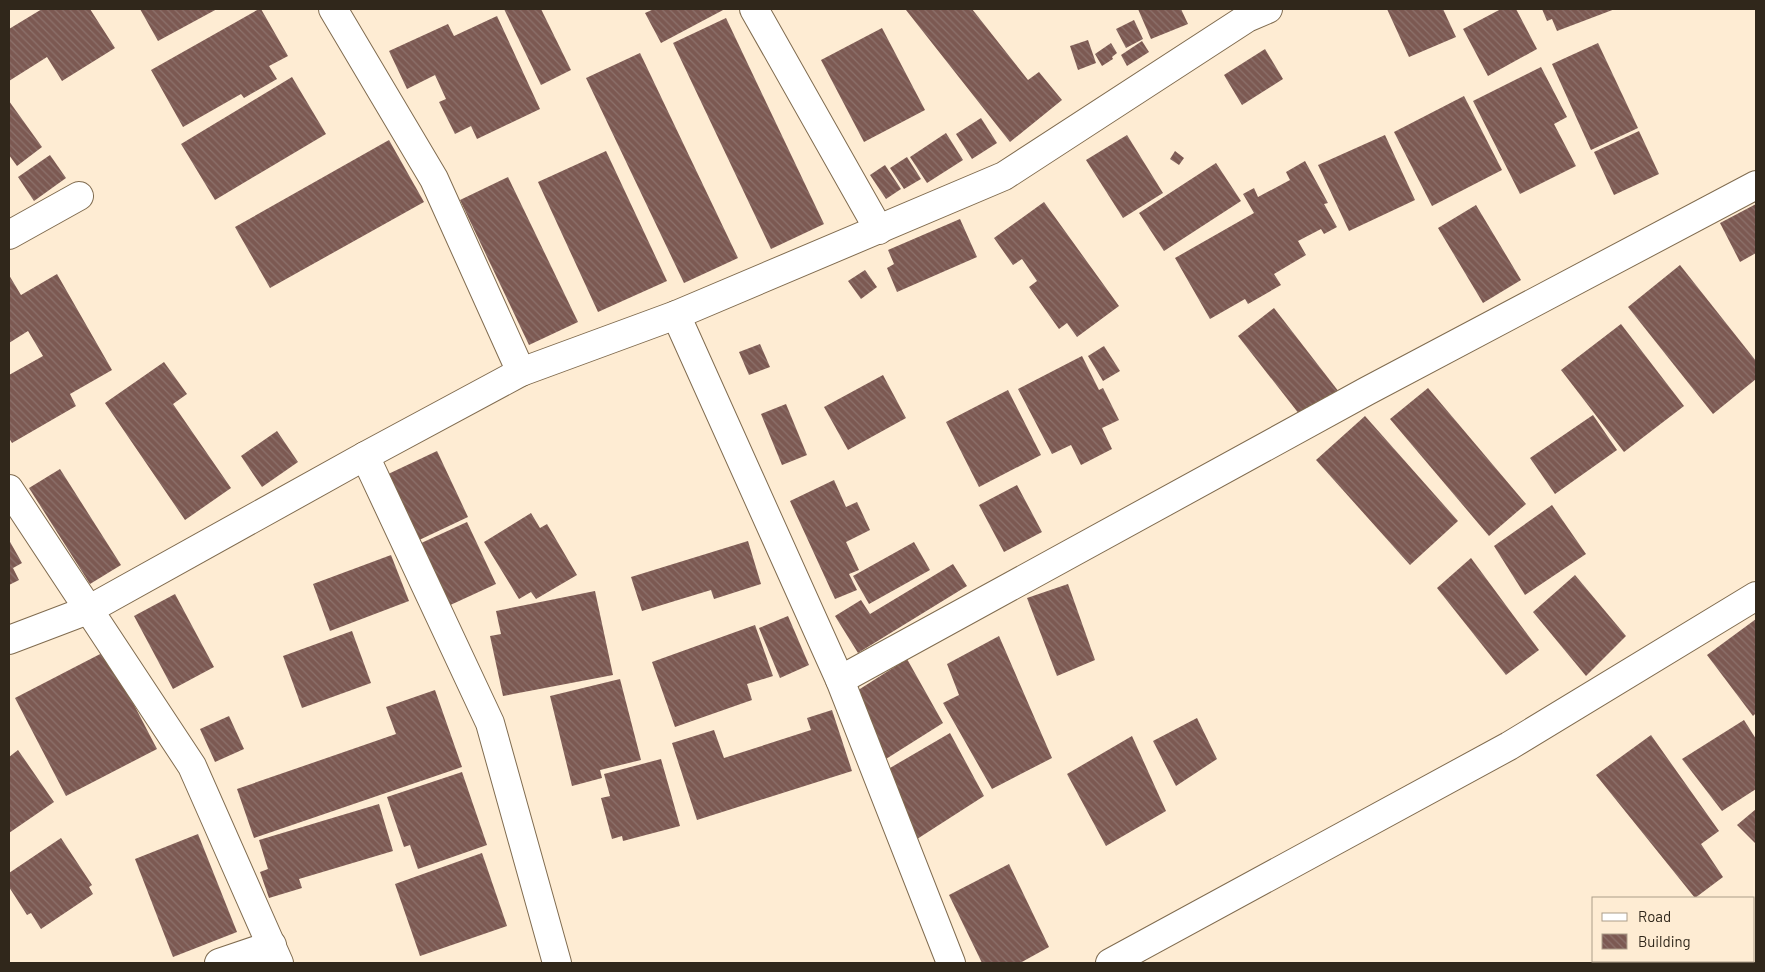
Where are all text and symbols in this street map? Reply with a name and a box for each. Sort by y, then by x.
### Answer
legend [1592,897,1755,962]
text: Road [1638,907,1671,925]
text: Building [1638,932,1691,950]

